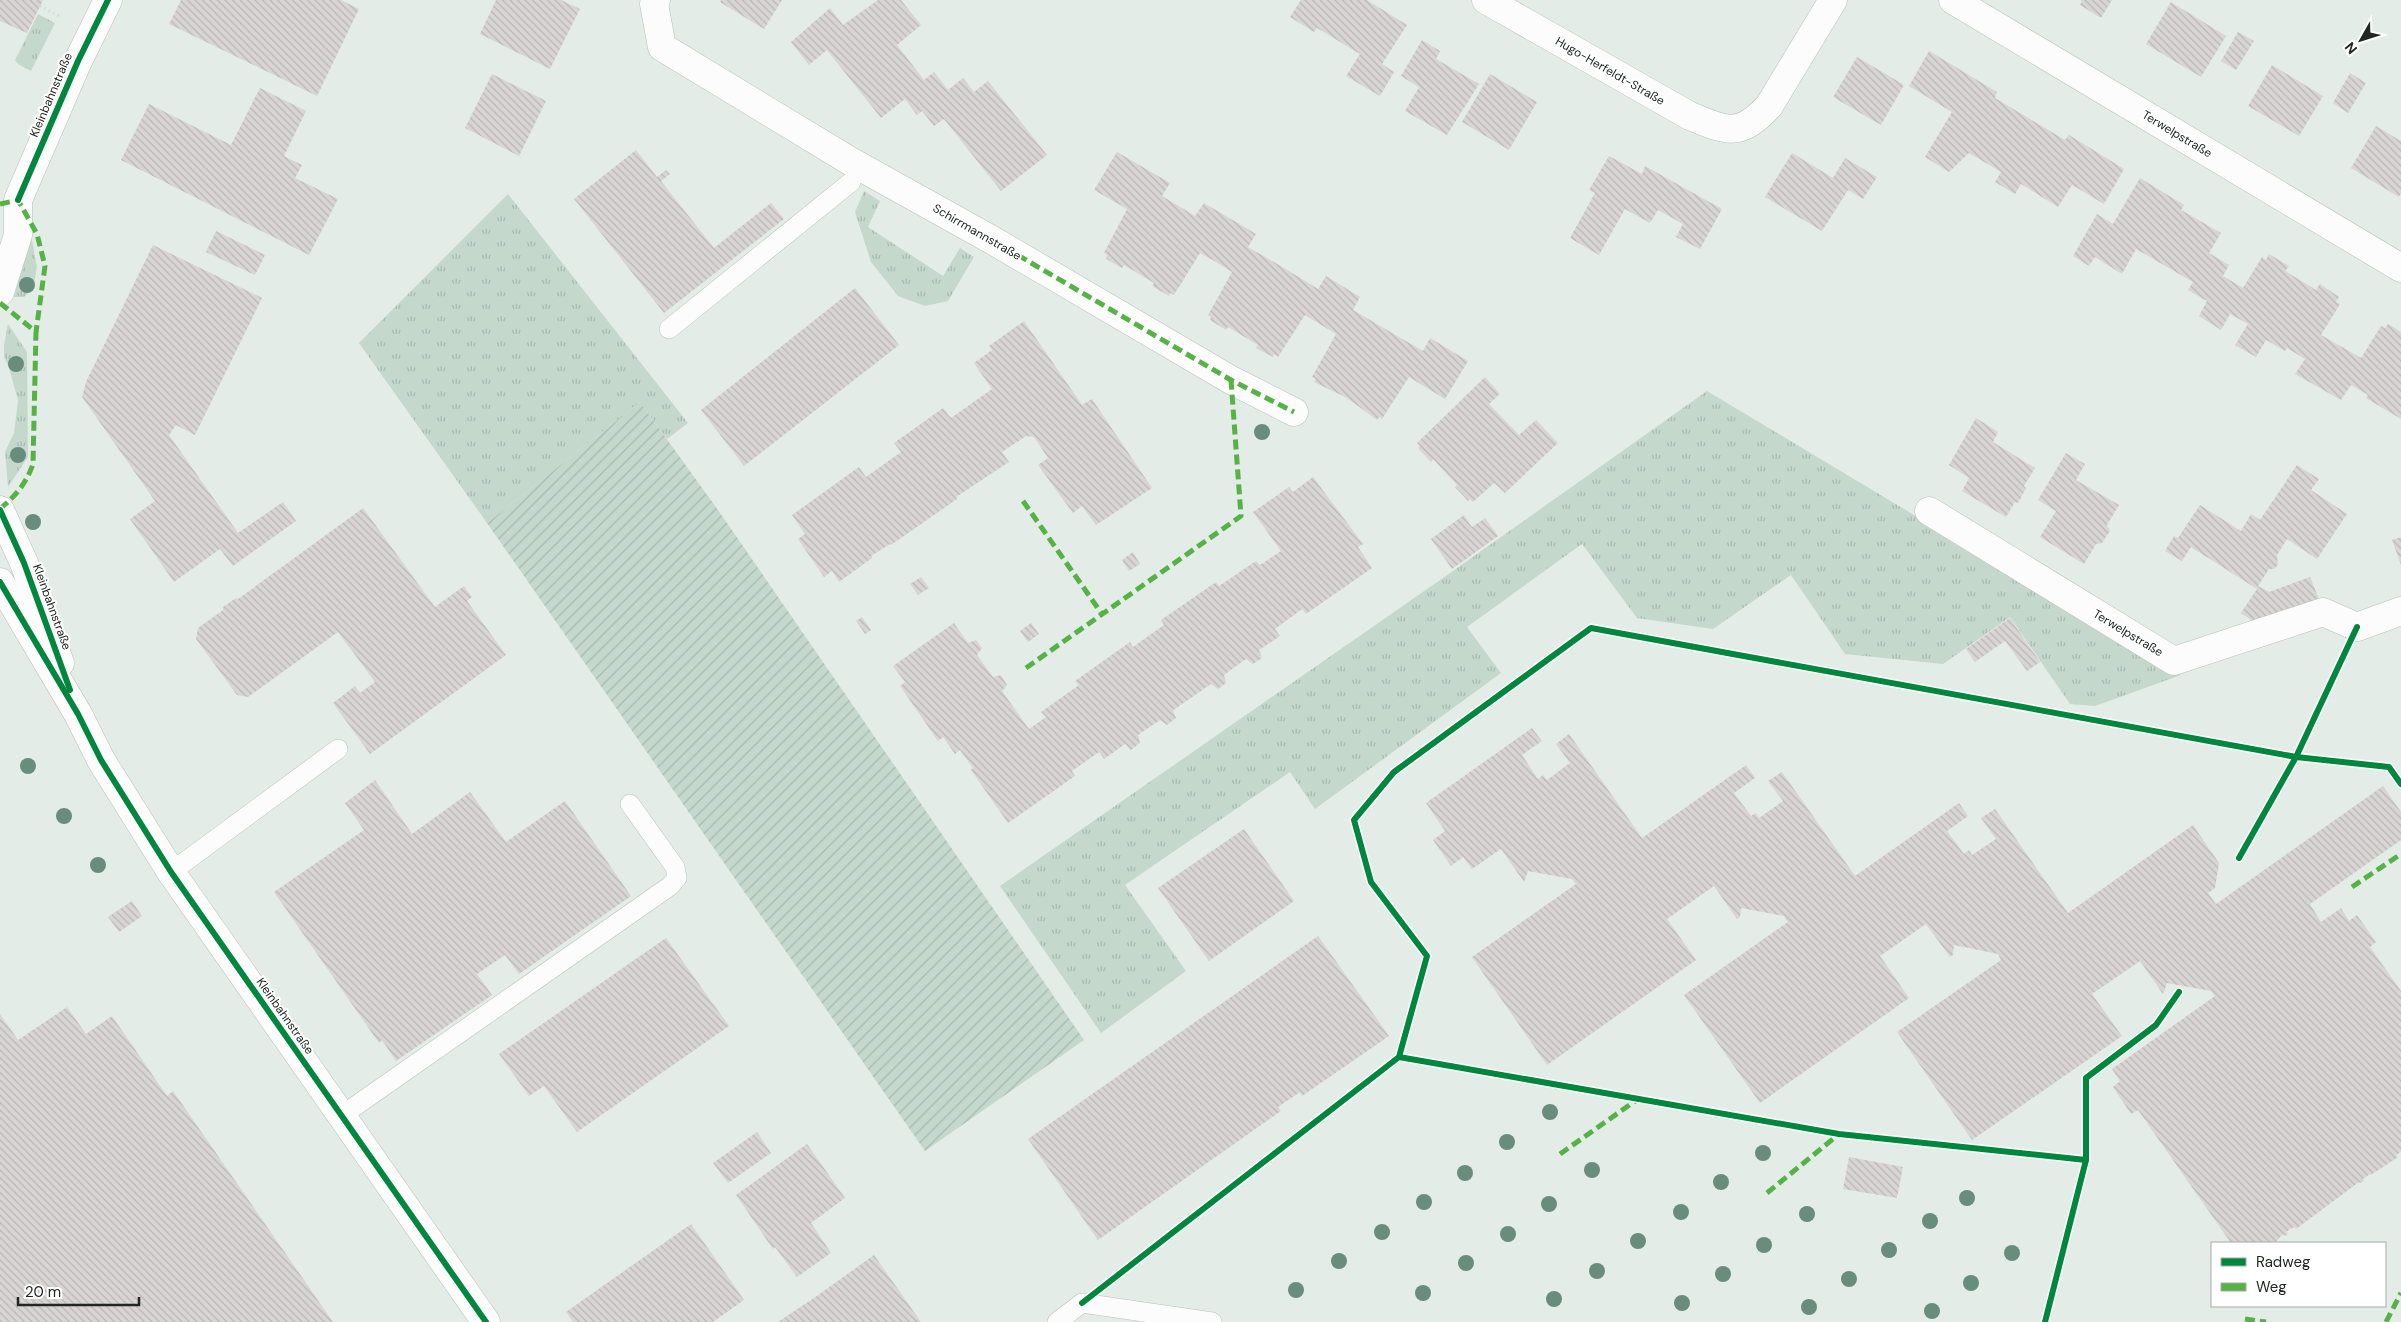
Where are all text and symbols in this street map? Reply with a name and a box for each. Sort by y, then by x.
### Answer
north arrow [2336,15,2386,65]
street label: Hugo-Herfeldt-Straße [1552,33,1668,109]
text: N [2341,39,2361,58]
street label: Kleinbahnstraße [26,50,76,140]
street label: Terwelpstraße [2139,107,2215,161]
street label: Schirrmannstraße [930,200,1024,264]
street label: Kleinbahnstraße [29,562,75,652]
street label: Terwelpstraße [2090,606,2166,660]
street label: Kleinbahnstraße [253,975,318,1058]
legend [2211,1242,2386,1307]
text: Radweg [2256,1252,2310,1272]
scale bar [18,1274,139,1306]
text: Weg [2256,1277,2287,1297]
text: 20 m [25,1282,61,1302]

